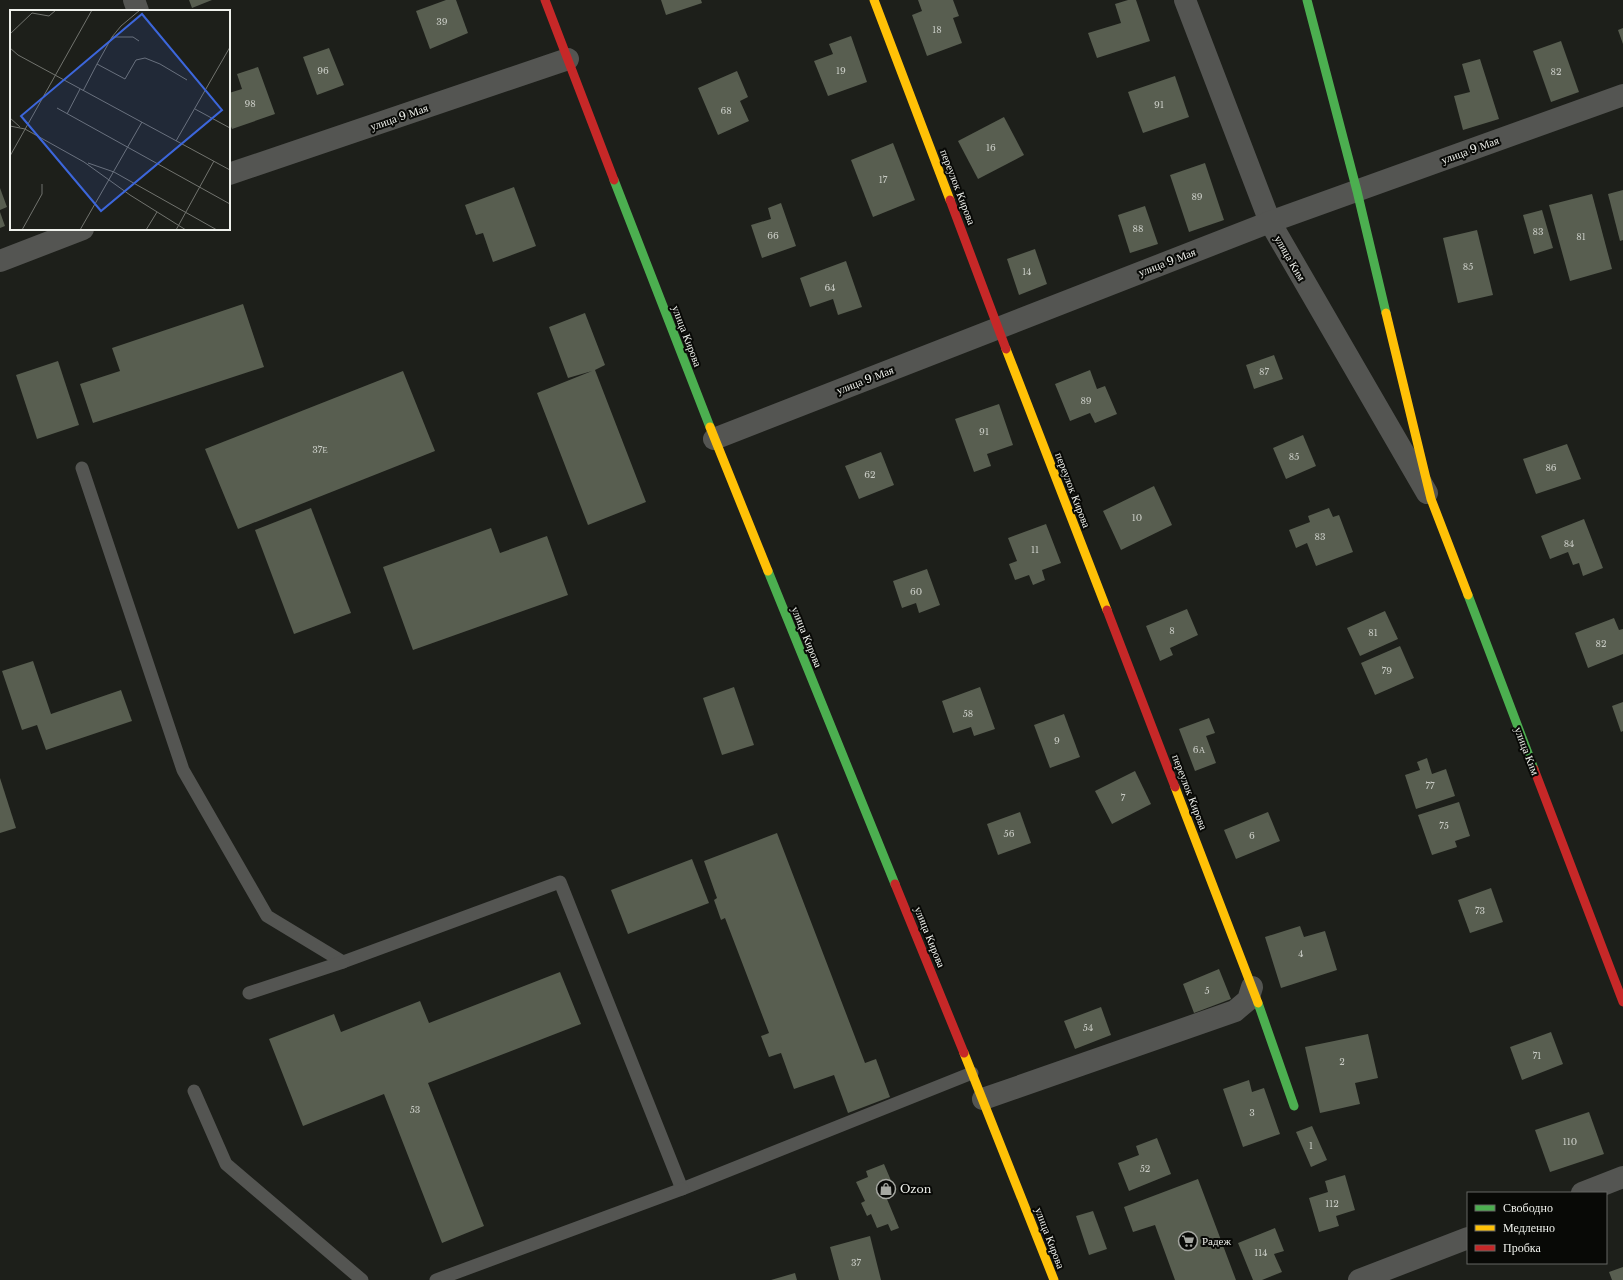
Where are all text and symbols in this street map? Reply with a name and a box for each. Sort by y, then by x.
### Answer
inset map [10,10,230,230]
house number: 39 [436,16,448,27]
house number: 18 [932,24,942,35]
house number: 96 [317,65,329,76]
house number: 19 [836,65,846,76]
house number: 82 [1551,66,1562,77]
house number: 98 [244,98,256,109]
house number: 91 [1154,99,1164,110]
street label: улица 9 Мая [368,101,430,133]
house number: 68 [720,105,732,116]
street label: улица 9 Мая [1439,133,1501,167]
house number: 16 [986,142,996,153]
street label: переулок Кирова [937,147,979,227]
house number: 17 [879,174,888,185]
house number: 89 [1191,191,1203,202]
house number: 88 [1133,223,1143,234]
house number: 83 [1533,226,1544,237]
house number: 66 [767,230,779,241]
house number: 81 [1576,231,1586,242]
street label: улица Ким [1271,233,1309,283]
street label: улица 9 Мая [1136,245,1198,279]
house number: 85 [1463,261,1473,272]
house number: 14 [1022,266,1032,277]
house number: 64 [824,282,836,293]
street label: улица Кирова [669,303,705,369]
street label: улица 9 Мая [834,363,896,397]
house number: 87 [1259,366,1269,377]
house number: 89 [1080,395,1092,406]
house number: 91 [979,426,989,437]
house number: 37Е [312,444,328,455]
street label: переулок Кирова [1052,450,1094,530]
house number: 85 [1289,451,1299,462]
house number: 86 [1545,462,1557,473]
house number: 62 [864,469,876,480]
house number: 10 [1132,512,1142,523]
house number: 83 [1315,531,1326,542]
house number: 84 [1564,538,1574,549]
house number: 11 [1031,544,1039,555]
house number: 60 [910,586,922,597]
street label: улица Кирова [788,604,826,670]
house number: 8 [1169,625,1175,636]
house number: 81 [1368,627,1378,638]
house number: 82 [1596,638,1607,649]
house number: 79 [1382,665,1392,676]
house number: 58 [963,708,973,719]
street label: улица Ким [1511,725,1543,777]
house number: 9 [1054,735,1060,746]
house number: 6А [1193,744,1206,755]
street label: переулок Кирова [1169,752,1211,832]
house number: 77 [1425,780,1435,791]
house number: 7 [1121,792,1126,803]
house number: 75 [1439,820,1449,831]
house number: 56 [1004,828,1015,839]
house number: 6 [1249,830,1255,841]
street label: улица Кирова [911,904,949,970]
house number: 73 [1475,905,1485,916]
house number: 4 [1298,948,1304,959]
house number: 5 [1204,985,1210,996]
house number: 54 [1083,1022,1093,1033]
house number: 71 [1533,1050,1541,1061]
house number: 2 [1339,1056,1345,1067]
house number: 53 [410,1104,420,1115]
house number: 3 [1249,1107,1255,1118]
house number: 110 [1563,1136,1577,1147]
house number: 1 [1309,1140,1313,1151]
house number: 52 [1140,1163,1150,1174]
shop icon: Ozon [875,1178,897,1200]
place label: Ozon [900,1182,932,1196]
legend [1467,1192,1607,1264]
house number: 112 [1325,1198,1339,1209]
text: Свободно [1503,1200,1553,1215]
street label: улица Кирова [1032,1205,1068,1271]
text: Медленно [1503,1220,1555,1235]
supermarket icon: Радеж [1177,1230,1199,1252]
place label: Радеж [1202,1234,1231,1248]
text: Пробка [1503,1240,1541,1255]
house number: 114 [1254,1247,1268,1258]
house number: 37 [851,1257,862,1268]

